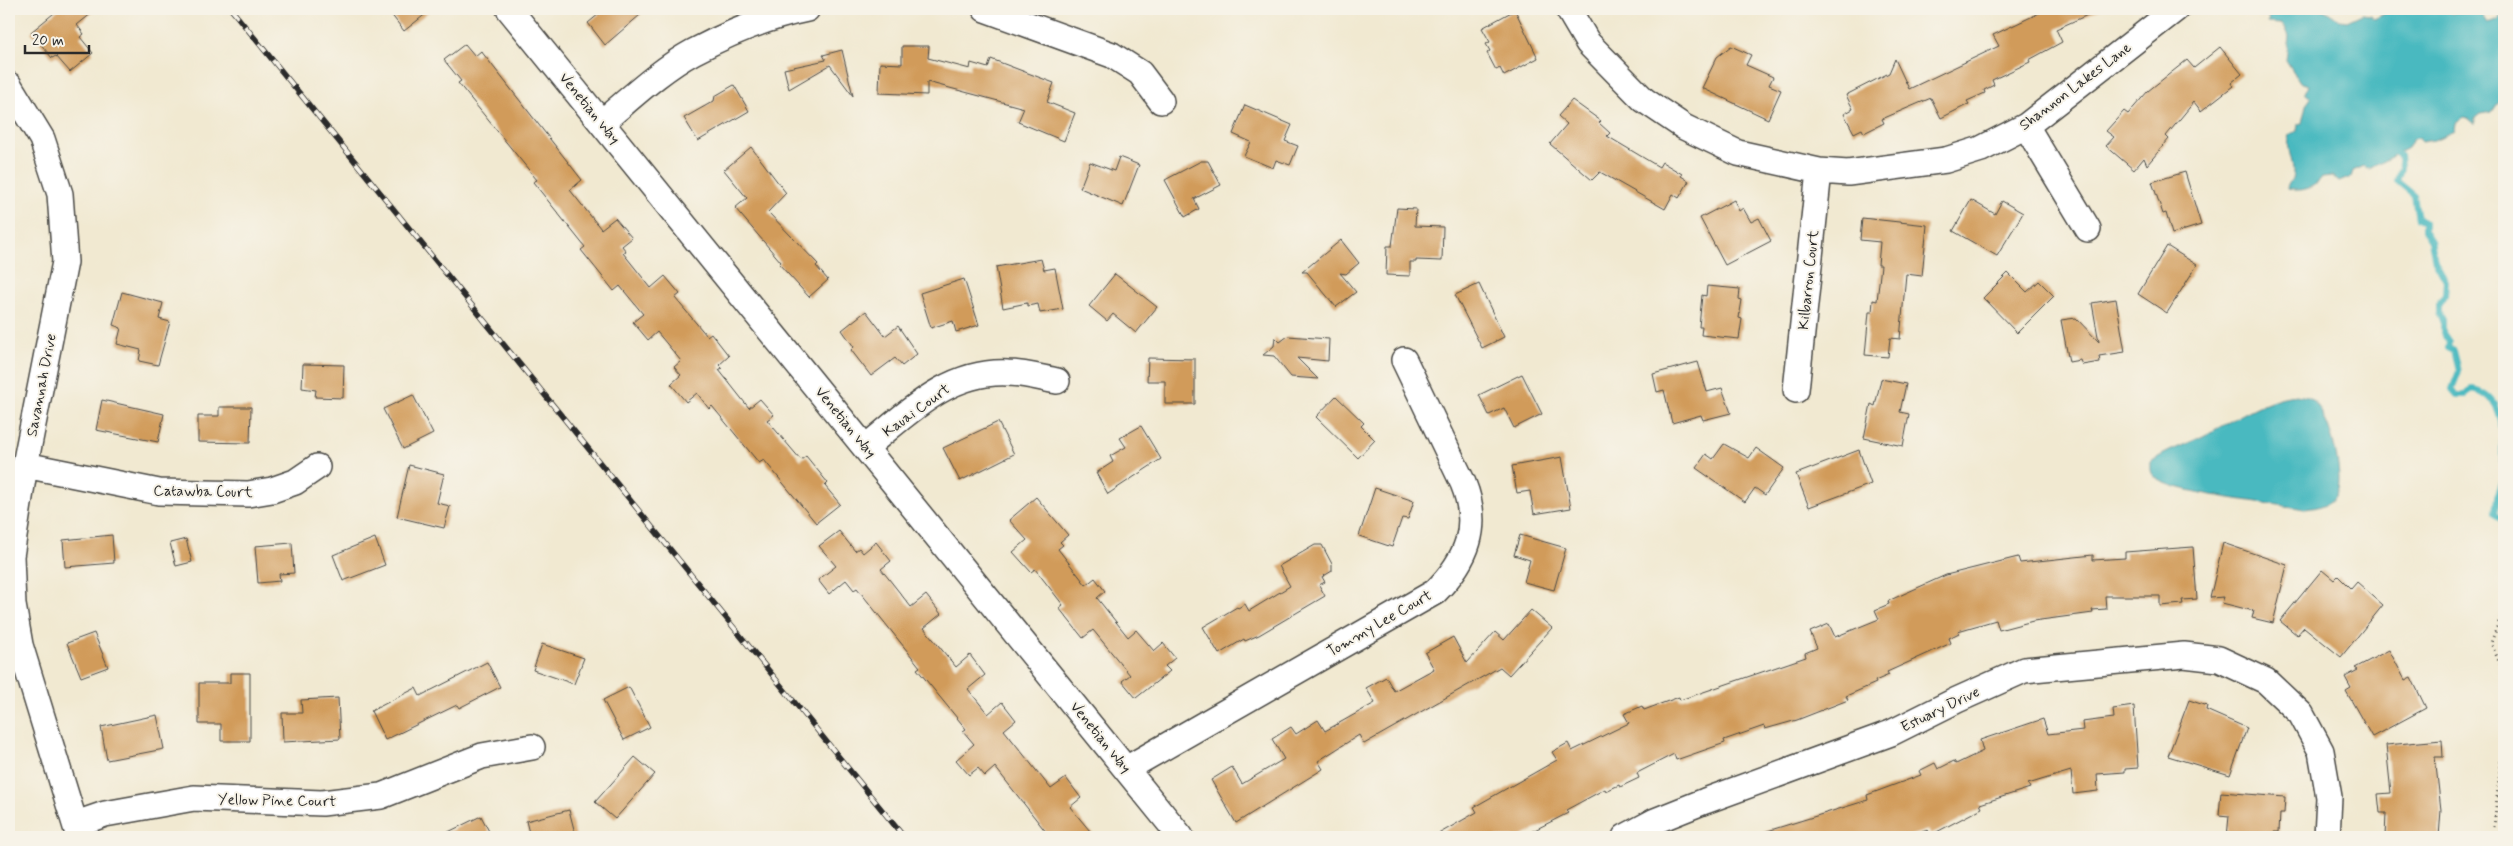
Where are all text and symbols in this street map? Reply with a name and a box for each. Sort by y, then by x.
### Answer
scale bar [25,22,89,54]
text: 20 m [32,31,64,51]
street label: Shannon Lakes Lane [2016,38,2136,136]
street label: Venetian Way [554,69,624,149]
street label: Kilbarron Court [1794,229,1824,331]
street label: Savannah Drive [22,332,62,438]
street label: Kauai Court [879,380,954,442]
street label: Venetian Way [810,383,880,463]
street label: Catawba Court [153,481,253,503]
street label: Tommy Lee Court [1323,586,1436,662]
street label: Estuary Drive [1898,682,1983,738]
street label: Venetian Way [1065,698,1135,778]
street label: Yellow Pine Court [218,790,336,812]

